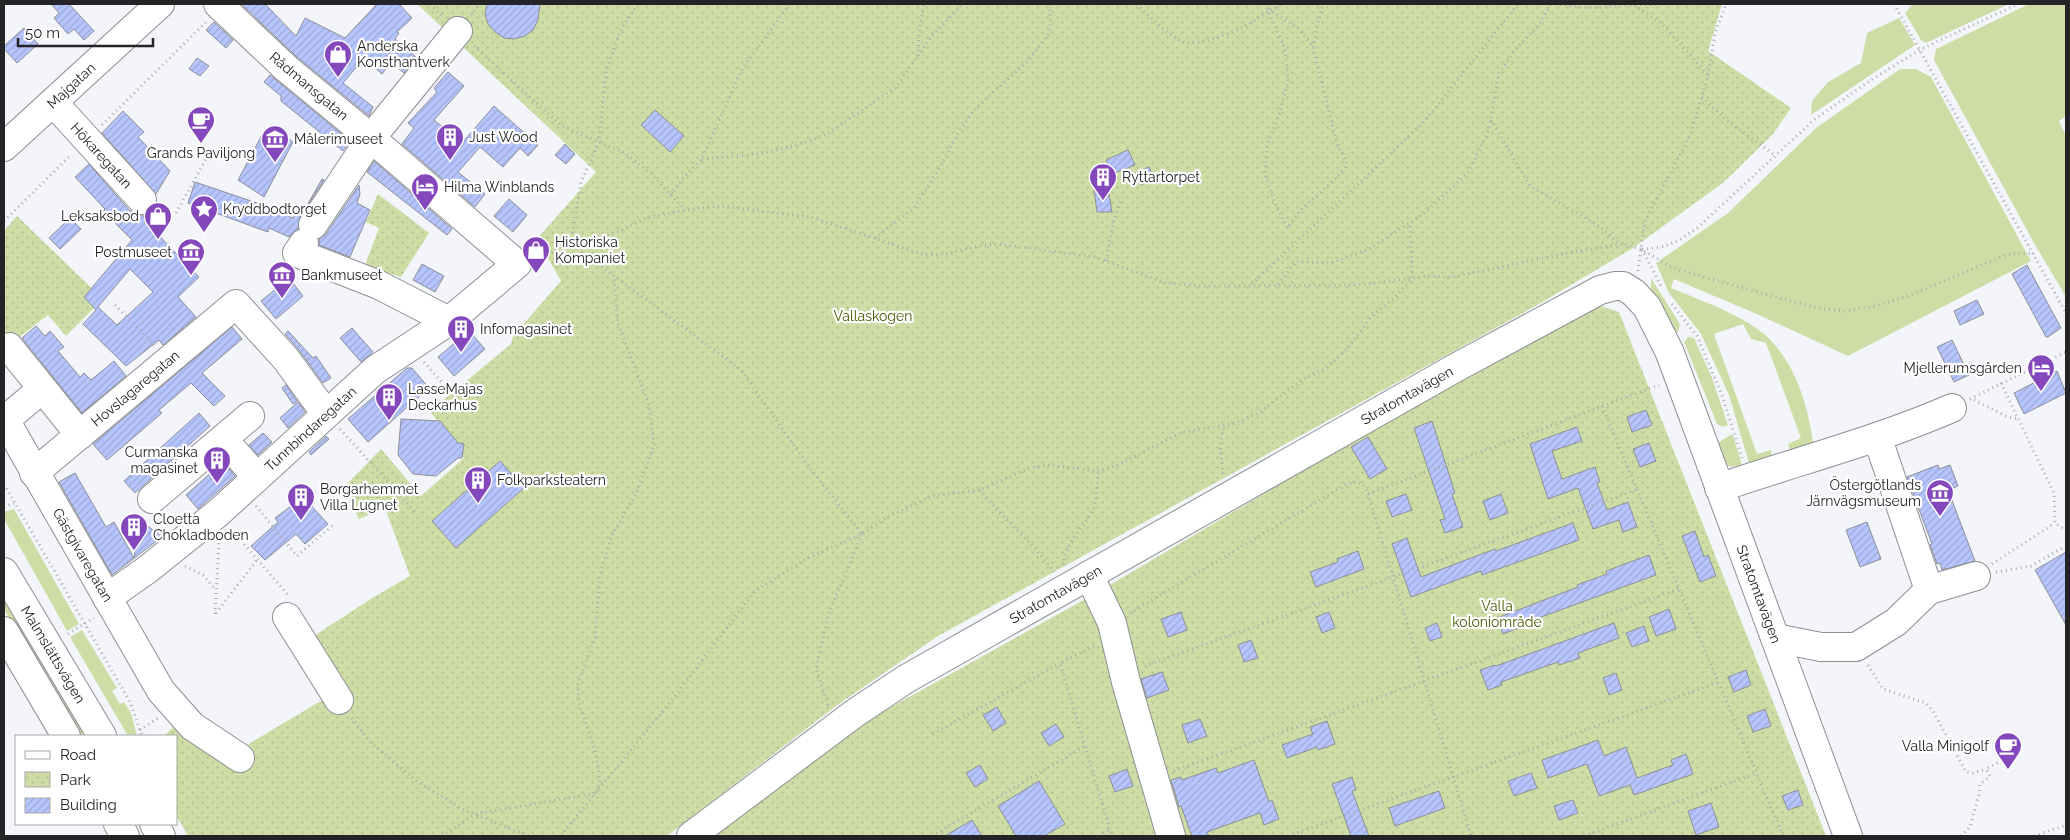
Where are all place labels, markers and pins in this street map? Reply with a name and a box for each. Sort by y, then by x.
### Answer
place label: Anderska Konsthantverk [357,38,450,70]
shop icon: Anderska Konsthantverk [323,39,353,78]
cafe icon: Grands Paviljong [186,105,216,144]
building icon: Just Wood [435,122,465,161]
museum icon: Målerimuseet [260,124,290,163]
place label: Just Wood [469,129,538,145]
place label: Målerimuseet [294,131,383,147]
place label: Grands Paviljong [147,145,255,161]
building icon: Ryttartorpet [1088,162,1118,201]
place label: Ryttartorpet [1122,169,1200,185]
hotel icon: Hilma Winblands [410,172,440,211]
place label: Hilma Winblands [444,179,555,195]
place icon: Kryddbodtorget [189,194,219,233]
shop icon: Leksaksbod [143,201,173,240]
place label: Kryddbodtorget [223,201,327,217]
place label: Leksaksbod [61,208,139,224]
place label: Historiska Kompaniet [555,234,625,266]
shop icon: Historiska Kompaniet [521,235,551,274]
museum icon: Postmuseet [176,237,206,276]
place label: Postmuseet [95,244,172,260]
museum icon: Bankmuseet [267,260,297,299]
place label: Bankmuseet [301,267,383,283]
building icon: Infomagasinet [446,314,476,353]
place label: Infomagasinet [480,321,572,337]
hotel icon: Mjellerumsgården [2026,353,2056,392]
place label: Mjellerumsgården [1904,360,2022,376]
place label: LasseMajas Deckarhus [408,381,483,413]
building icon: LasseMajas Deckarhus [374,382,404,421]
place label: Curmanska magasinet [125,444,198,476]
building icon: Curmanska magasinet [202,445,232,484]
building icon: Folkparksteatern [463,465,493,504]
place label: Folkparksteatern [497,472,606,488]
place label: Östergötlands Järnvägsmuseum [1806,475,1921,509]
museum icon: Östergötlands Järnvägsmuseum [1925,478,1955,517]
place label: Borgarhemmet Villa Lugnet [320,481,419,513]
building icon: Borgarhemmet Villa Lugnet [286,482,316,521]
place label: Cloetta Chokladboden [153,511,249,543]
building icon: Cloetta Chokladboden [119,512,149,551]
cafe icon: Valla Minigolf [1993,731,2023,770]
place label: Valla Minigolf [1902,738,1990,754]

